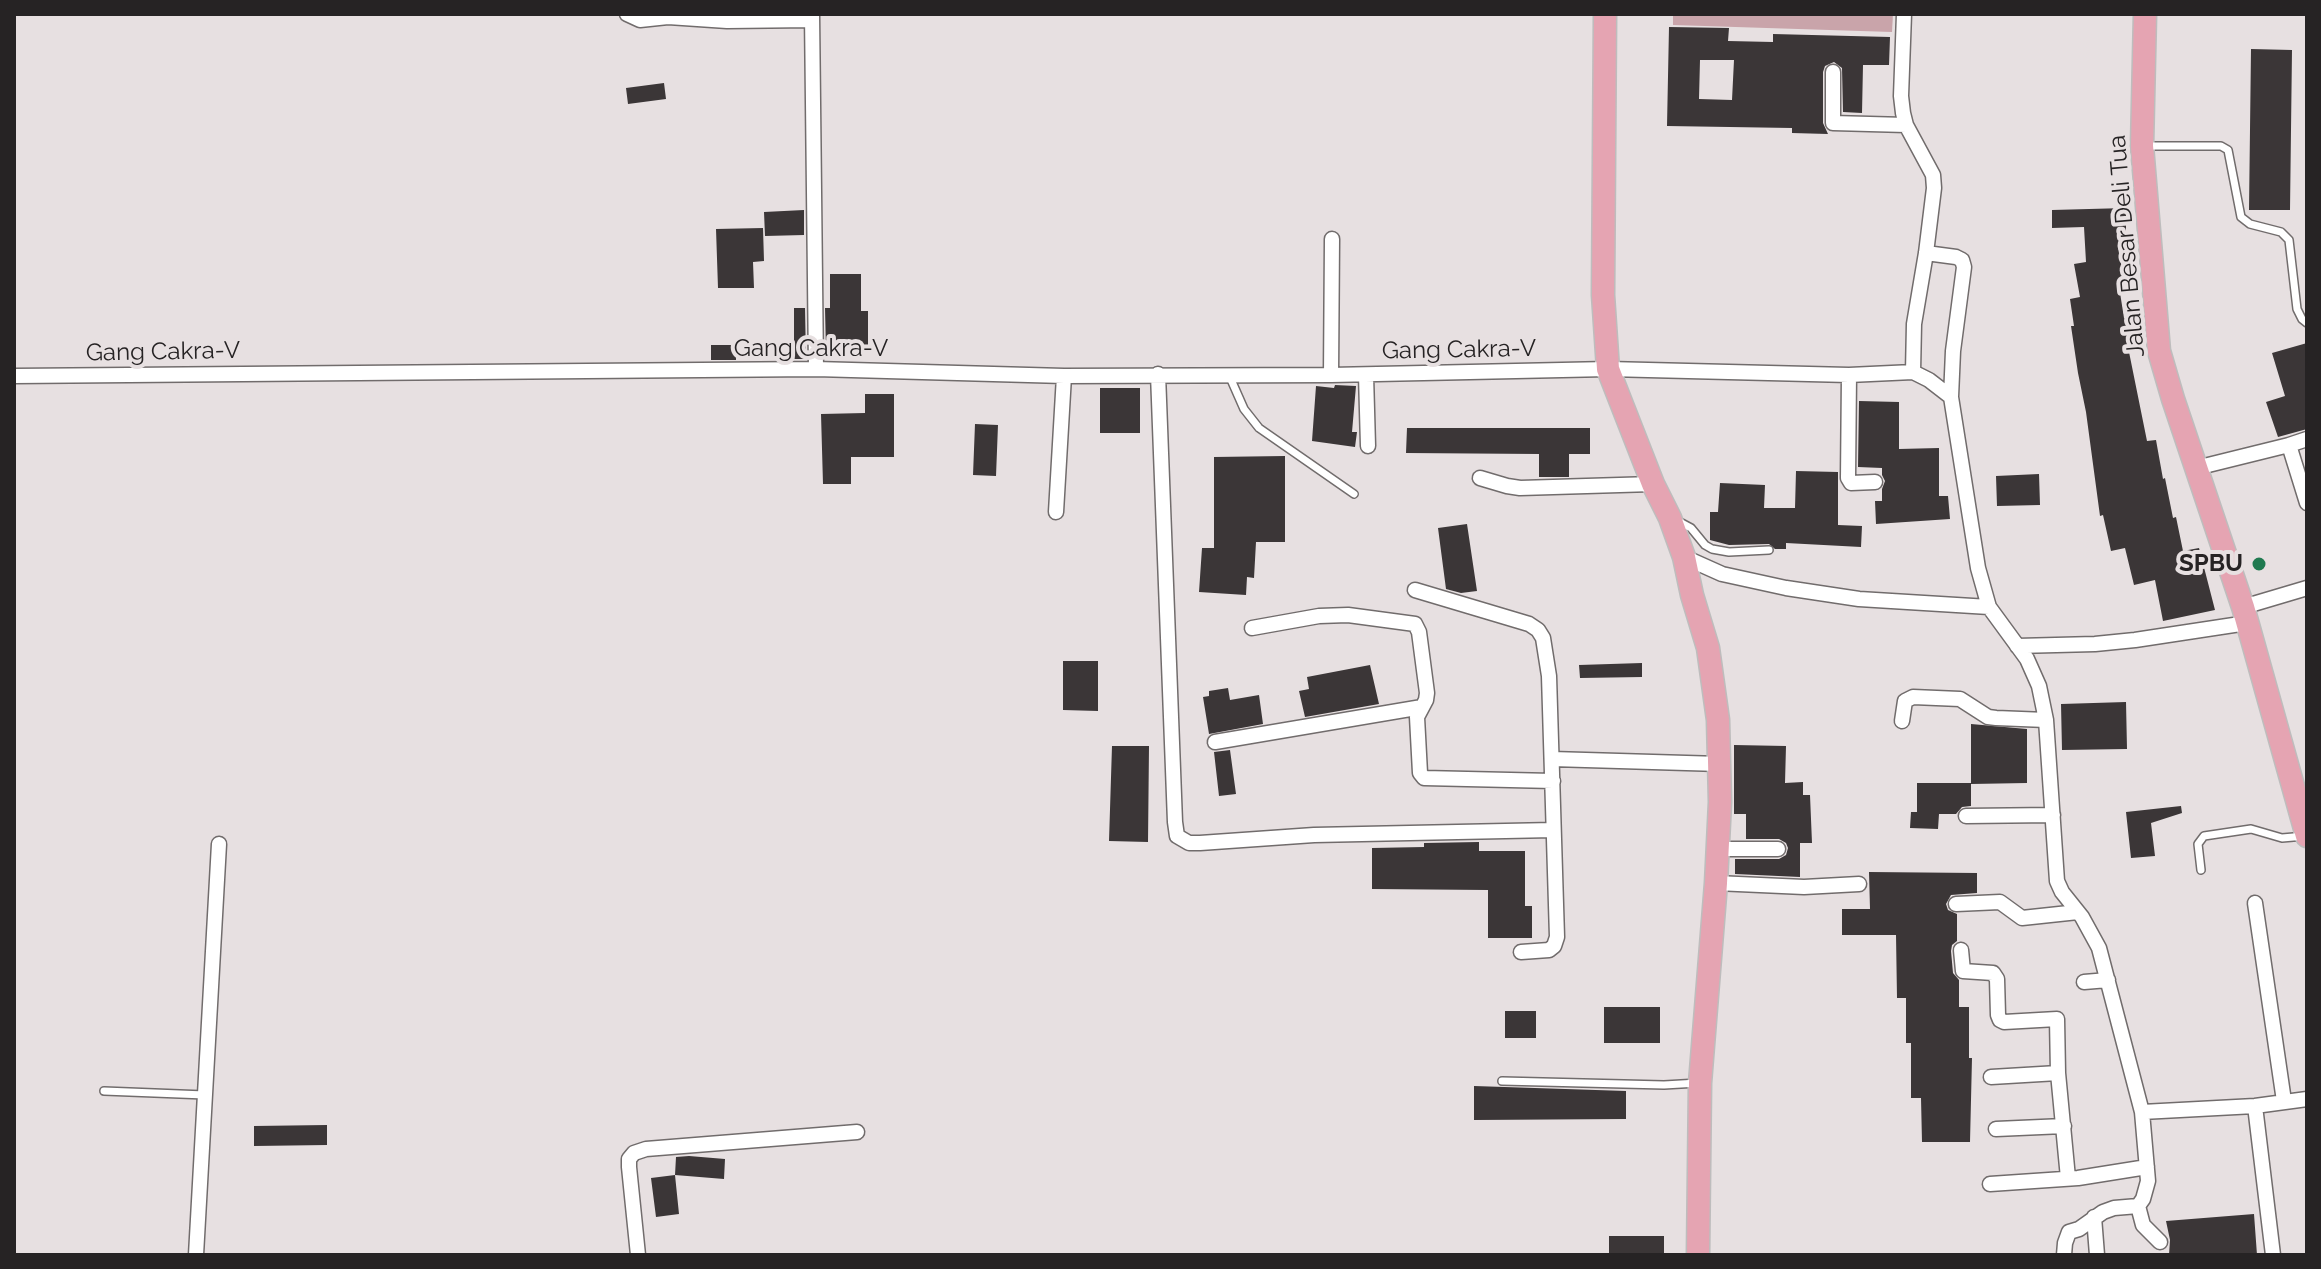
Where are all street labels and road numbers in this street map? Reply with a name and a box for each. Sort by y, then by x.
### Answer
street label: Jalan Besar Deli Tua [2103,134,2151,358]
street label: Gang Cakra-V [1382,334,1536,366]
street label: Gang Cakra-V [734,335,888,363]
street label: Gang Cakra-V [86,336,240,368]

